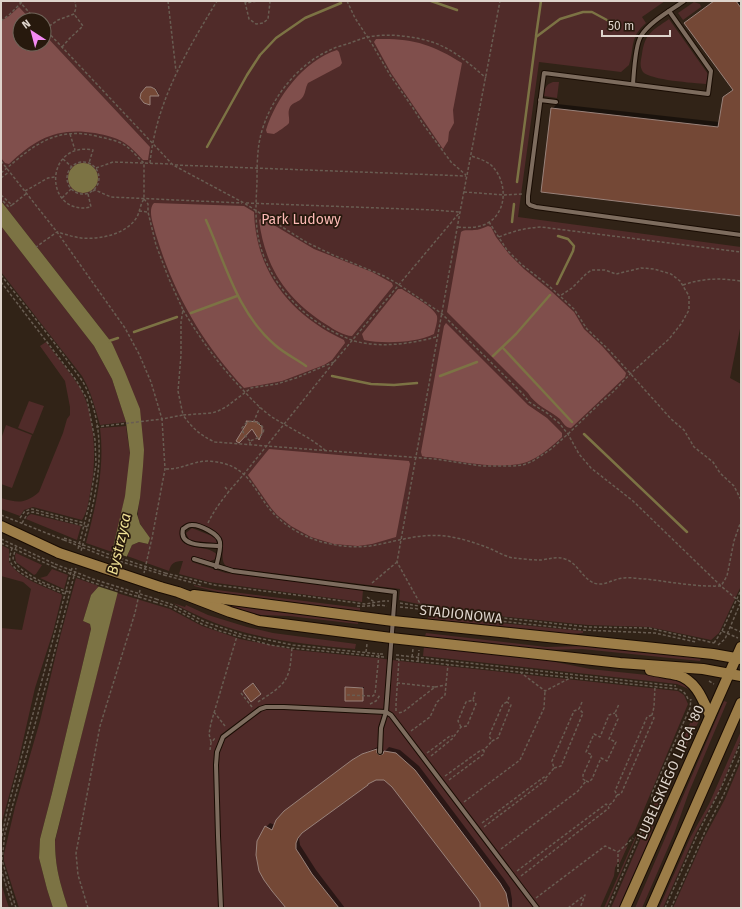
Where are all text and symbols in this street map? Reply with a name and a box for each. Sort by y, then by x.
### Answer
north arrow [12,12,52,52]
scale bar [602,12,670,38]
text: N [20,17,33,32]
text: 50 m [608,19,634,33]
park label: Park Ludowy [261,211,341,228]
water label: Bystrzyca [103,511,135,577]
street label: STADIONOWA [419,602,503,627]
street label: LUBELSKIEGO LIPCA '80 [633,702,708,842]

